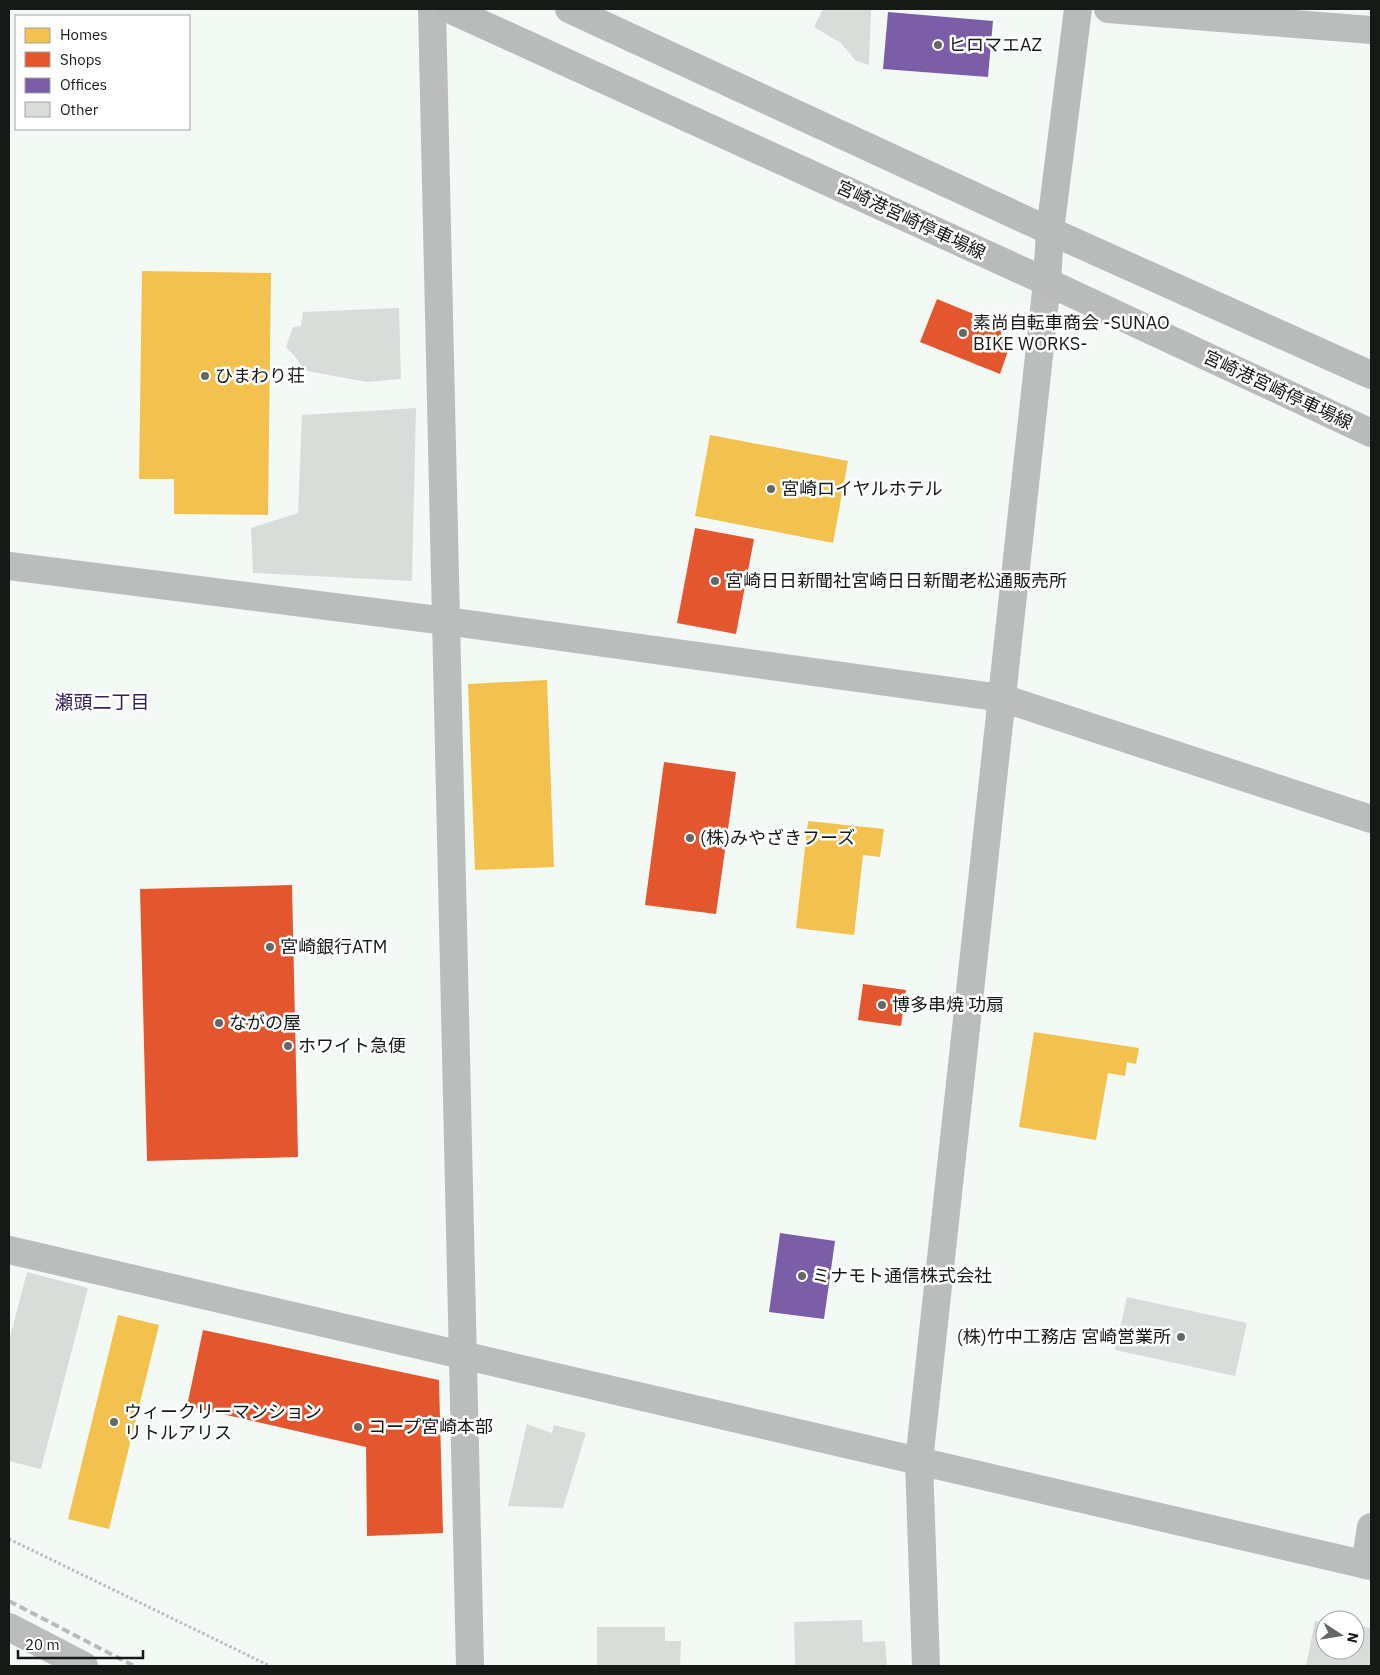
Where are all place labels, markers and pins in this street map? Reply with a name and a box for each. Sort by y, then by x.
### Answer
place label: ヒロマエAZ [948,33,1042,56]
marker: ヒロマエAZ [932,39,944,51]
place label: 素尚自転車商会 -SUNAO BIKE WORKS- [973,311,1170,355]
marker: 素尚自転車商会 -SUNAO BIKE WORKS- [957,327,969,339]
place label: ひまわり荘 [215,364,305,387]
marker: ひまわり荘 [199,370,211,382]
place label: 宮崎ロイヤルホテル [781,477,942,500]
marker: 宮崎ロイヤルホテル [765,483,777,495]
place label: 宮崎日日新聞社宮崎日日新聞老松通販売所 [725,569,1067,592]
marker: 宮崎日日新聞社宮崎日日新聞老松通販売所 [709,575,721,587]
place label: (株)みやざきフーズ [700,826,855,849]
marker: (株)みやざきフーズ [684,832,696,844]
place label: 宮崎銀行ATM [280,935,387,958]
marker: 宮崎銀行ATM [264,941,276,953]
place label: 博多串焼 功扇 [892,993,1004,1016]
marker: 博多串焼 功扇 [876,999,888,1011]
place label: ながの屋 [229,1011,301,1034]
marker: ながの屋 [213,1017,225,1029]
place label: ホワイト急便 [298,1034,406,1057]
marker: ホワイト急便 [282,1040,294,1052]
place label: ミナモト通信株式会社 [812,1264,992,1287]
marker: ミナモト通信株式会社 [796,1270,808,1282]
place label: (株)竹中工務店 宮崎営業所 [957,1325,1171,1348]
marker: (株)竹中工務店 宮崎営業所 [1175,1331,1187,1343]
place label: ウィークリーマンション リトルアリス [124,1400,322,1444]
place label: コープ宮崎本部 [368,1415,493,1438]
marker: ウィークリーマンション リトルアリス [108,1416,120,1428]
marker: コープ宮崎本部 [352,1421,364,1433]

